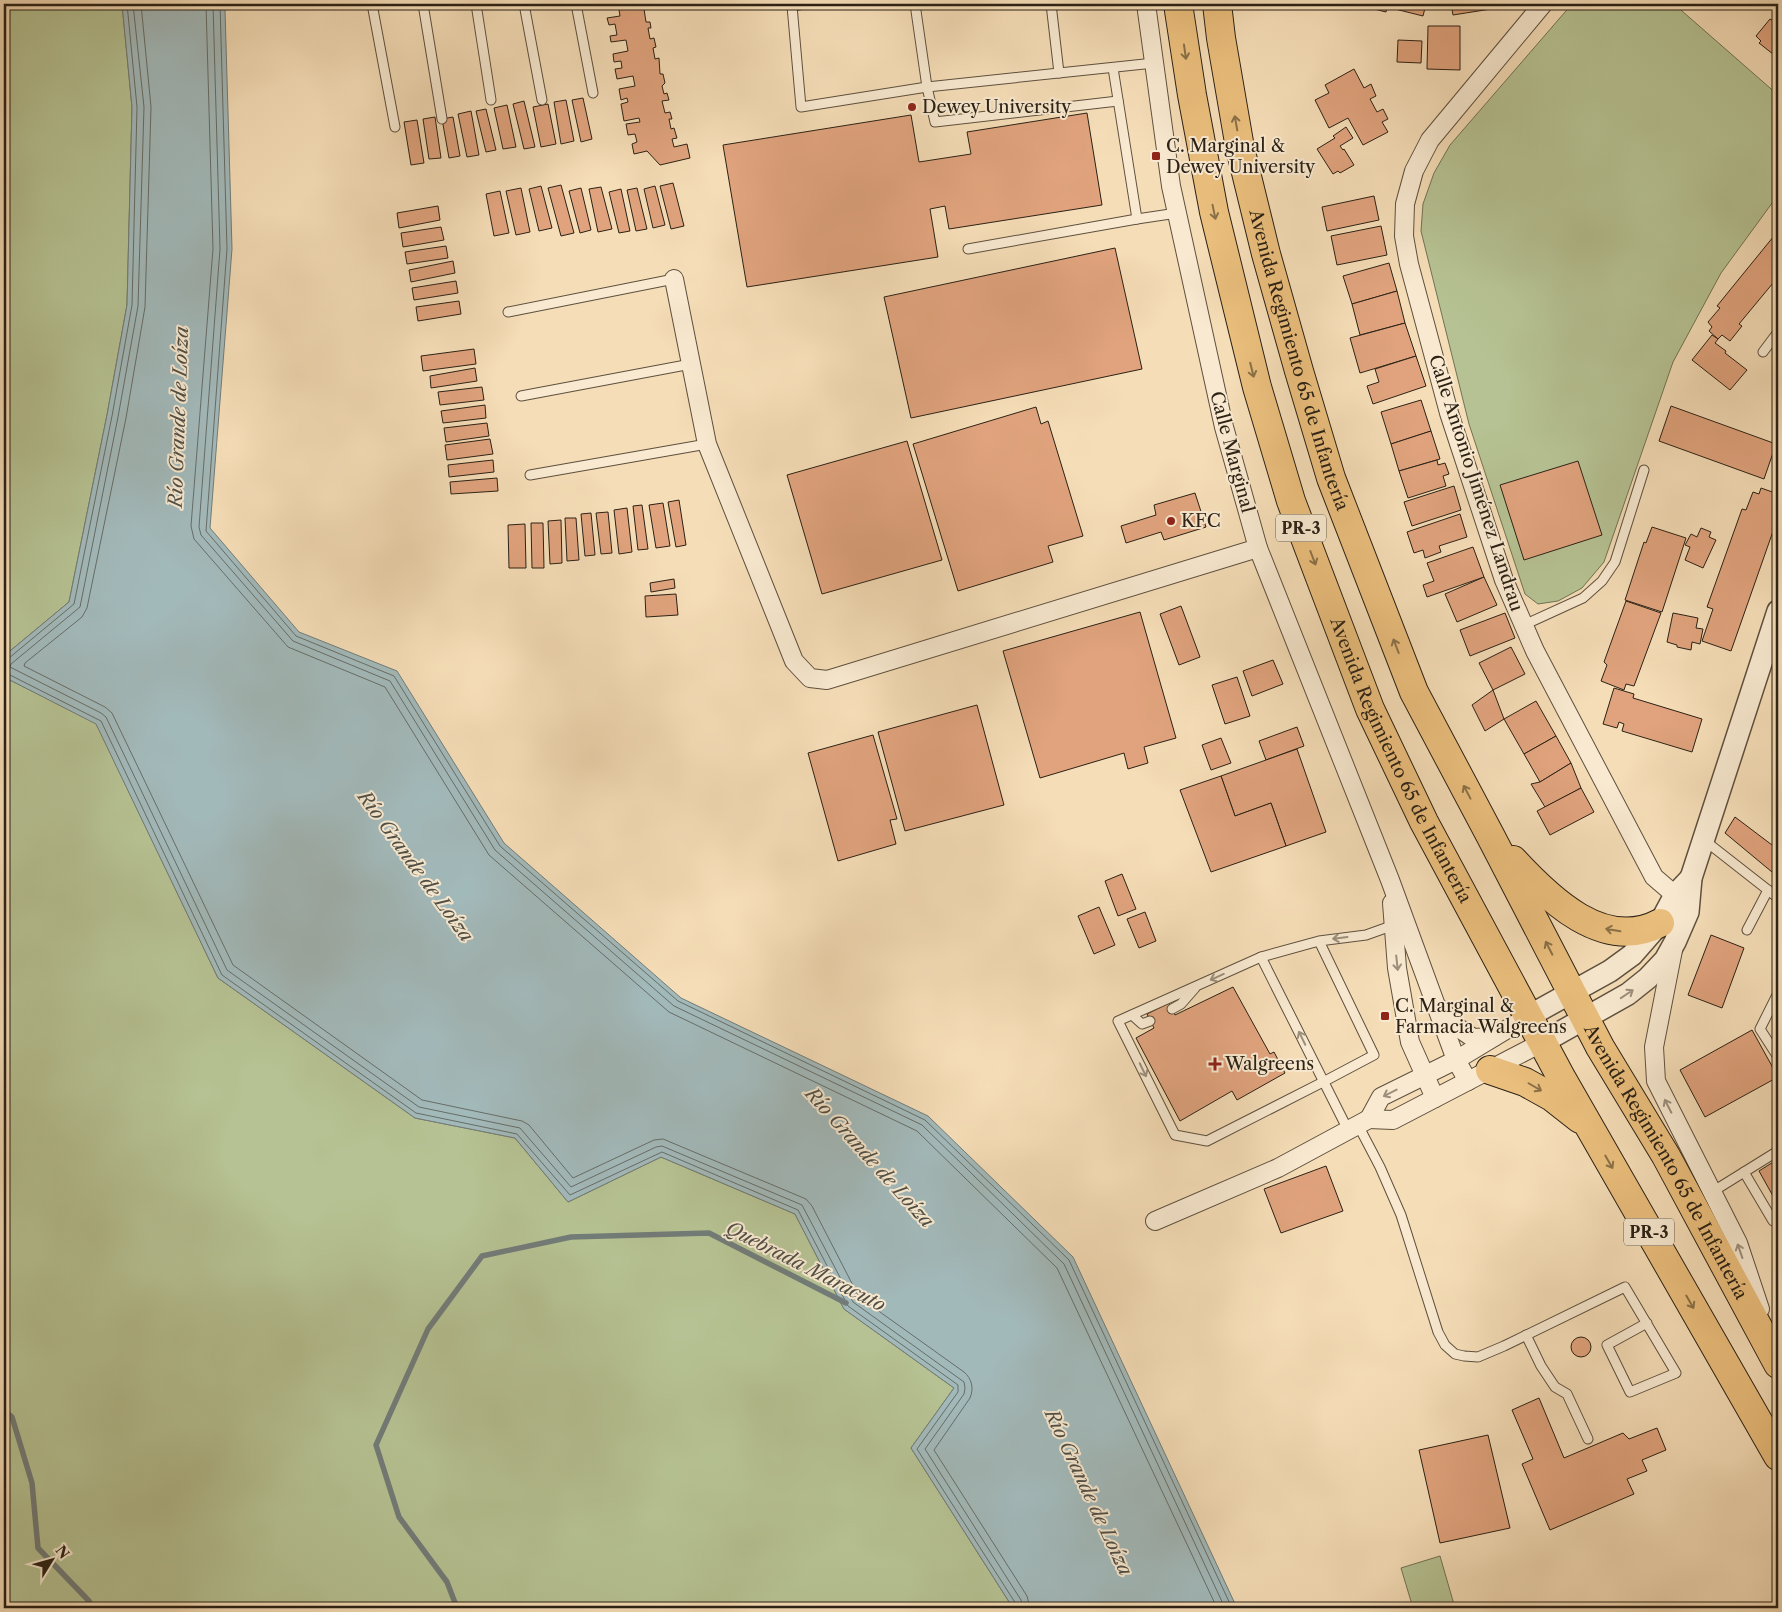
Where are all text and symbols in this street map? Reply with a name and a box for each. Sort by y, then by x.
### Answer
one-way arrow [1181,44,1191,60]
place label: Dewey University [922,96,1072,118]
marker: Dewey University [906,101,918,113]
one-way arrow [1230,116,1240,132]
place label: C. Marginal & Dewey University [1166,135,1316,178]
marker: C. Marginal & Dewey University [1150,150,1162,162]
one-way arrow [1210,203,1219,219]
street label: Avenida Regimiento 65 de Infantería [1244,206,1354,514]
water label: Río Grande de Loíza [164,325,193,510]
street label: Calle Antonio Jiménez Landrau [1424,352,1528,614]
one-way arrow [1248,361,1258,377]
street label: Calle Marginal [1205,389,1259,515]
place label: KFC [1181,510,1221,532]
road number: PR-3 [1276,514,1326,542]
marker: KFC [1165,515,1177,527]
one-way arrow [1308,550,1318,565]
street label: Avenida Regimiento 65 de Infantería [1325,613,1477,907]
one-way arrow [1391,639,1400,654]
one-way arrow [1462,784,1472,799]
water label: Río Grande de Loíza [352,785,479,947]
one-way arrow [1606,924,1622,934]
one-way arrow [1332,933,1348,943]
one-way arrow [1544,941,1554,956]
one-way arrow [1392,955,1402,971]
one-way arrow [1210,972,1225,982]
one-way arrow [1620,988,1634,999]
place label: C. Marginal & Farmacia Walgreens [1395,995,1567,1038]
marker: C. Marginal & Farmacia Walgreens [1379,1010,1391,1022]
street label: Avenida Regimiento 65 de Infantería [1579,1020,1752,1304]
one-way arrow [1297,1031,1307,1046]
place label: Walgreens [1224,1053,1314,1075]
marker: Walgreens [1209,1058,1221,1070]
one-way arrow [1138,1062,1148,1077]
water label: Río Grande de Loíza [799,1081,939,1233]
one-way arrow [1527,1083,1541,1093]
one-way arrow [1383,1088,1398,1098]
one-way arrow [1663,1099,1672,1114]
one-way arrow [1604,1154,1614,1168]
water label: Quebrada Maracuto [722,1216,889,1317]
road number: PR-3 [1624,1218,1674,1246]
one-way arrow [1735,1244,1744,1260]
one-way arrow [1686,1295,1696,1309]
water label: Río Grande de Loíza [1039,1403,1138,1580]
north arrow [28,1534,78,1584]
text: N [52,1542,73,1562]

